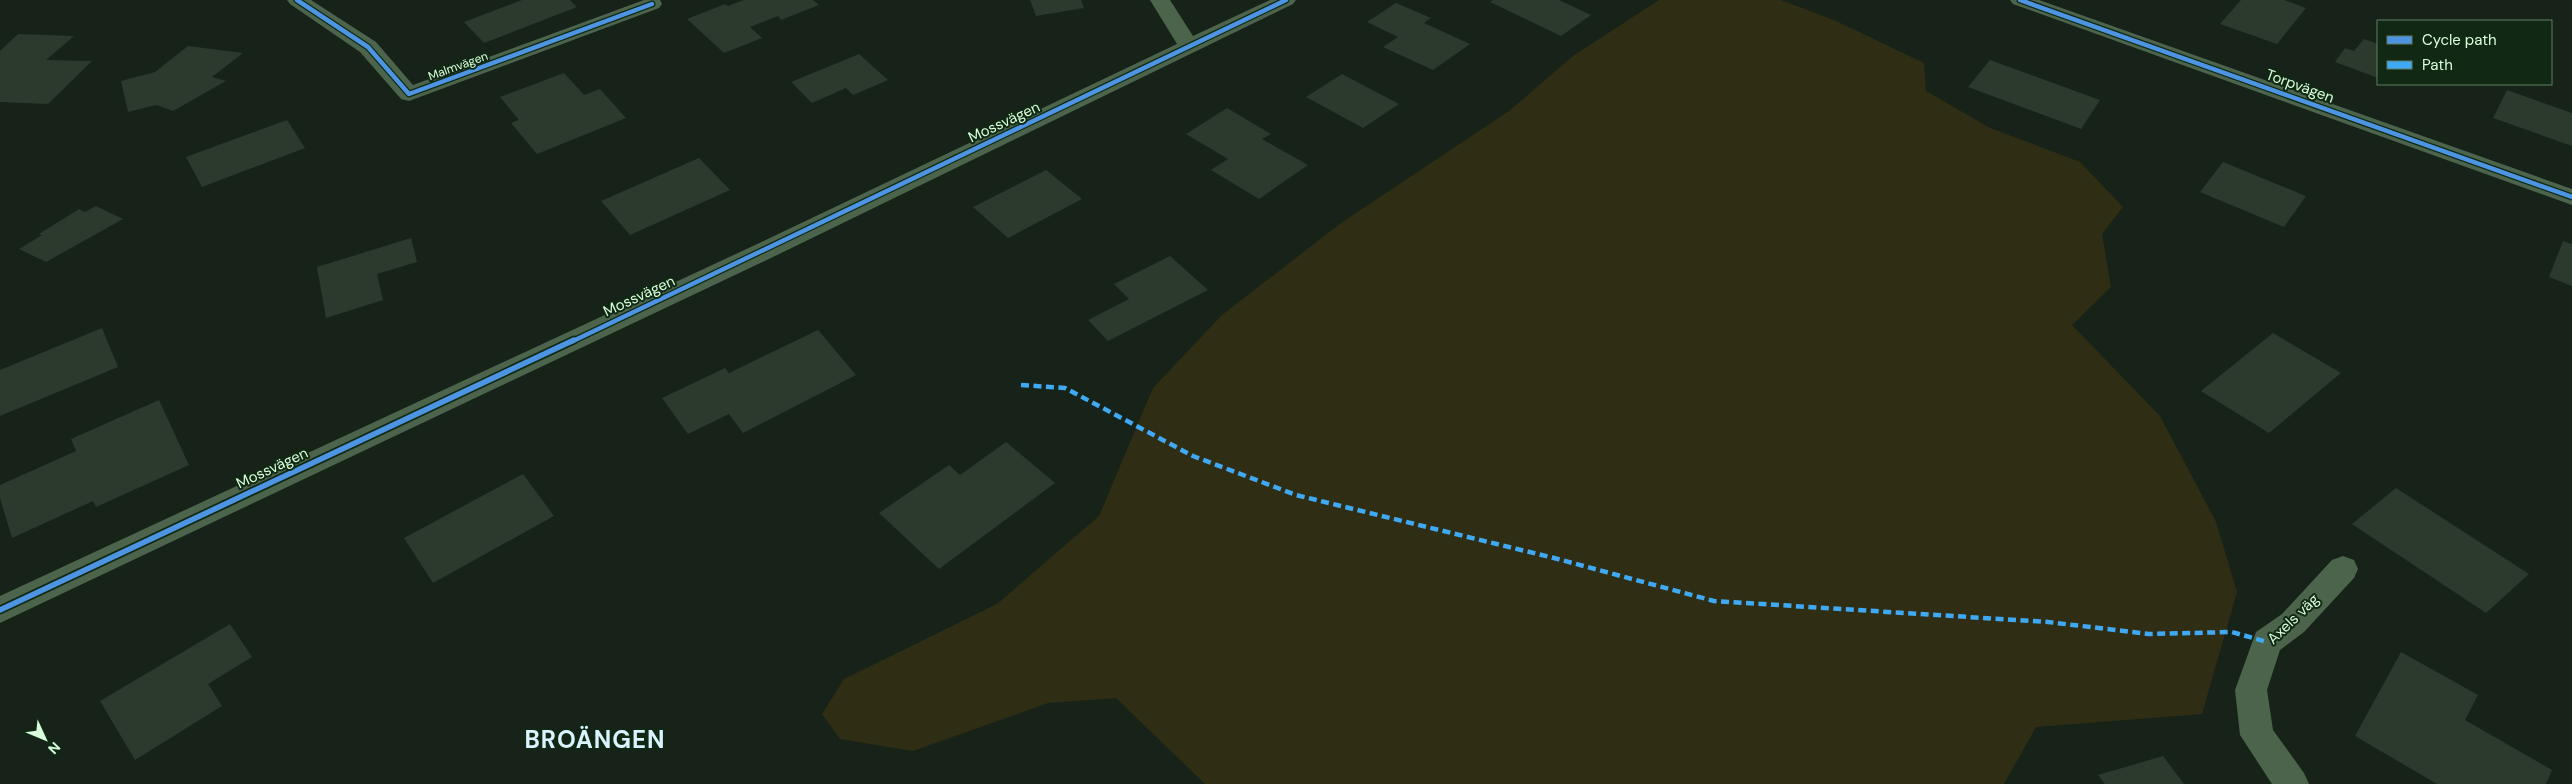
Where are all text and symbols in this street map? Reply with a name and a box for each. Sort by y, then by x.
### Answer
legend [2377,20,2552,85]
text: Cycle path [2422,30,2497,50]
street label: Malmvägen [426,48,490,84]
text: Path [2422,55,2453,75]
street label: Torpvägen [2263,64,2337,108]
street label: Mossvägen [965,97,1043,147]
street label: Mossvägen [600,271,678,321]
street label: Mossvägen [233,443,311,493]
street label: Axels väg [2263,589,2323,649]
north arrow [20,714,70,764]
district label: BROÄNGEN [525,724,665,755]
text: N [44,738,64,758]

